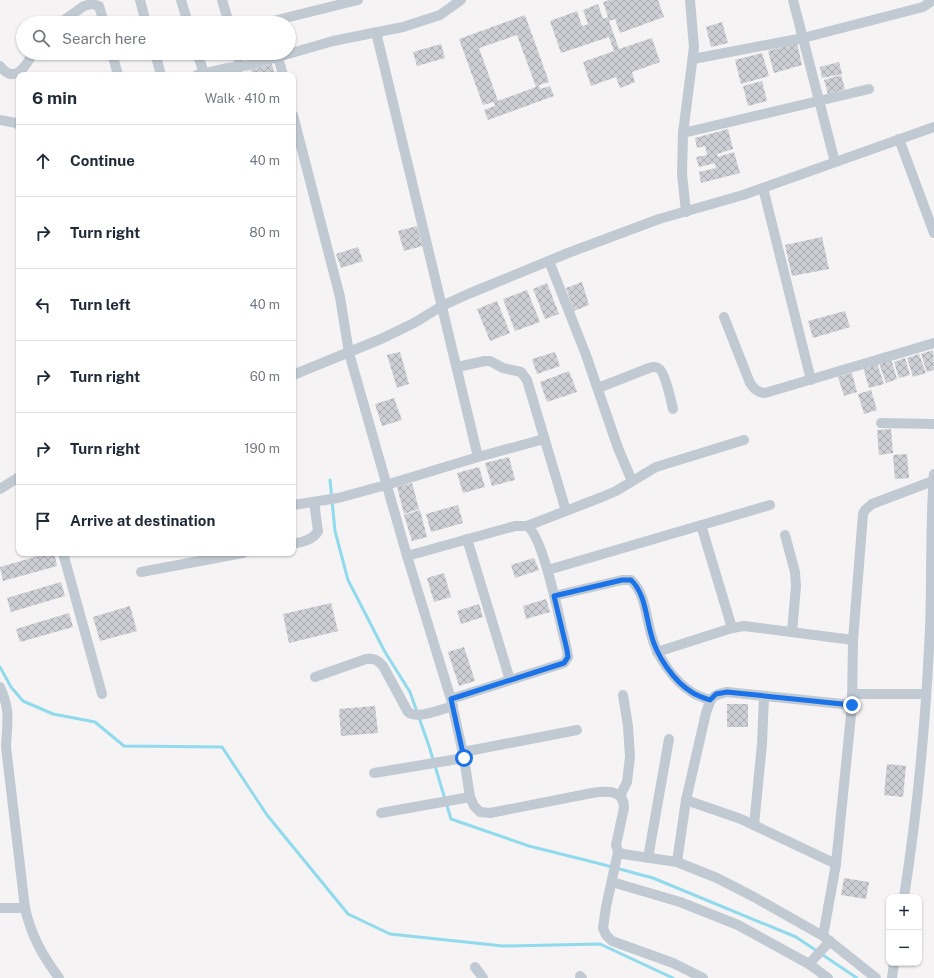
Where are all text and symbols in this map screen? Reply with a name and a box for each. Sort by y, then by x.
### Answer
search box [16,16,296,60]
icon: search [30,27,52,49]
text: Search here [62,30,146,47]
text: 6 min [32,88,77,108]
text: Walk · 410 m [205,91,280,106]
icon: ahead [32,150,54,172]
text: Continue [70,152,135,169]
text: 40 m [249,153,280,168]
icon: right [32,222,54,244]
text: Turn right [70,224,140,241]
text: 80 m [249,225,280,240]
icon: left [32,294,54,316]
text: Turn left [70,296,131,313]
text: 40 m [249,297,280,312]
icon: right [32,366,54,388]
text: Turn right [70,368,140,385]
text: 60 m [250,369,280,384]
icon: right [32,438,54,460]
text: Turn right [70,440,140,457]
text: 190 m [244,441,280,456]
icon: arrive [32,510,54,532]
text: Arrive at destination [70,512,215,529]
route end [843,696,861,714]
route start [455,749,473,767]
map controls [886,894,922,966]
button: + [886,894,922,930]
button: − [886,930,922,966]

